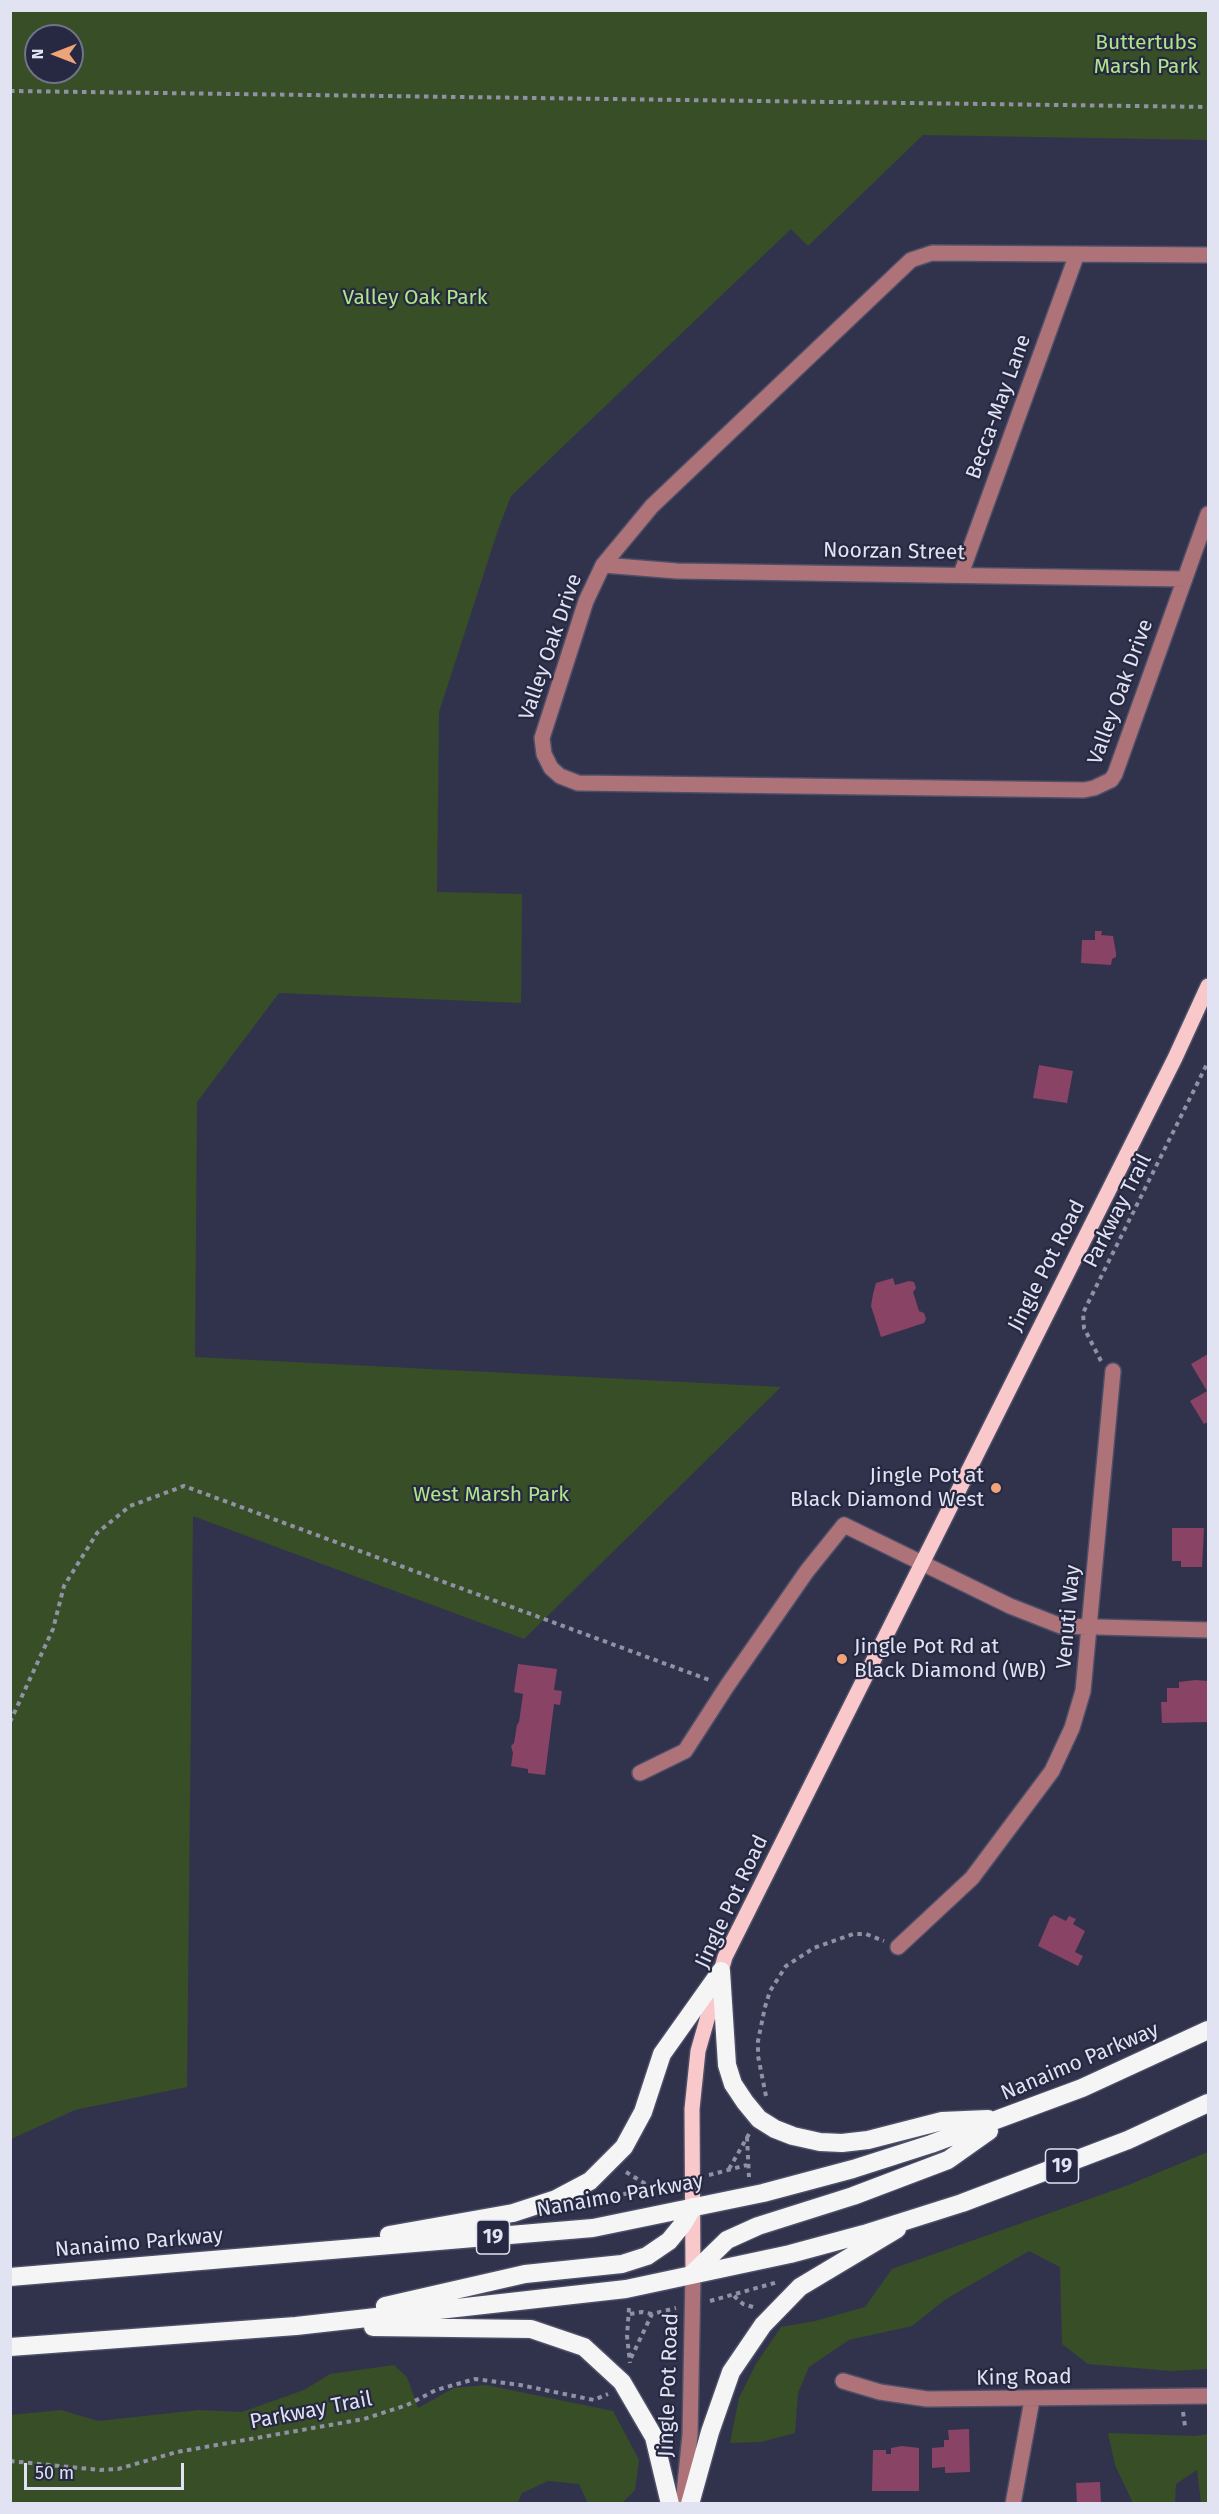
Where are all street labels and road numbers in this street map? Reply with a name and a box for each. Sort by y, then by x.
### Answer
street label: Becca-May Lane [961,331,1037,483]
street label: Noorzan Street [823,538,965,566]
street label: Valley Oak Drive [514,571,588,723]
street label: Valley Oak Drive [1083,616,1159,768]
street label: Parkway Trail [1079,1150,1157,1272]
street label: Jingle Pot Road [1003,1196,1091,1336]
street label: Venuti Way [1052,1564,1086,1670]
street label: Jingle Pot Road [690,1831,774,1973]
street label: Nanaimo Parkway [997,2017,1163,2107]
road number: 19 [1046,2149,1078,2183]
street label: Nanaimo Parkway [535,2169,705,2223]
road number: 19 [476,2220,510,2254]
street label: Nanaimo Parkway [54,2223,224,2263]
street label: Jingle Pot Road [654,2313,684,2457]
street label: King Road [976,2365,1072,2391]
street label: Parkway Trail [248,2387,374,2435]

